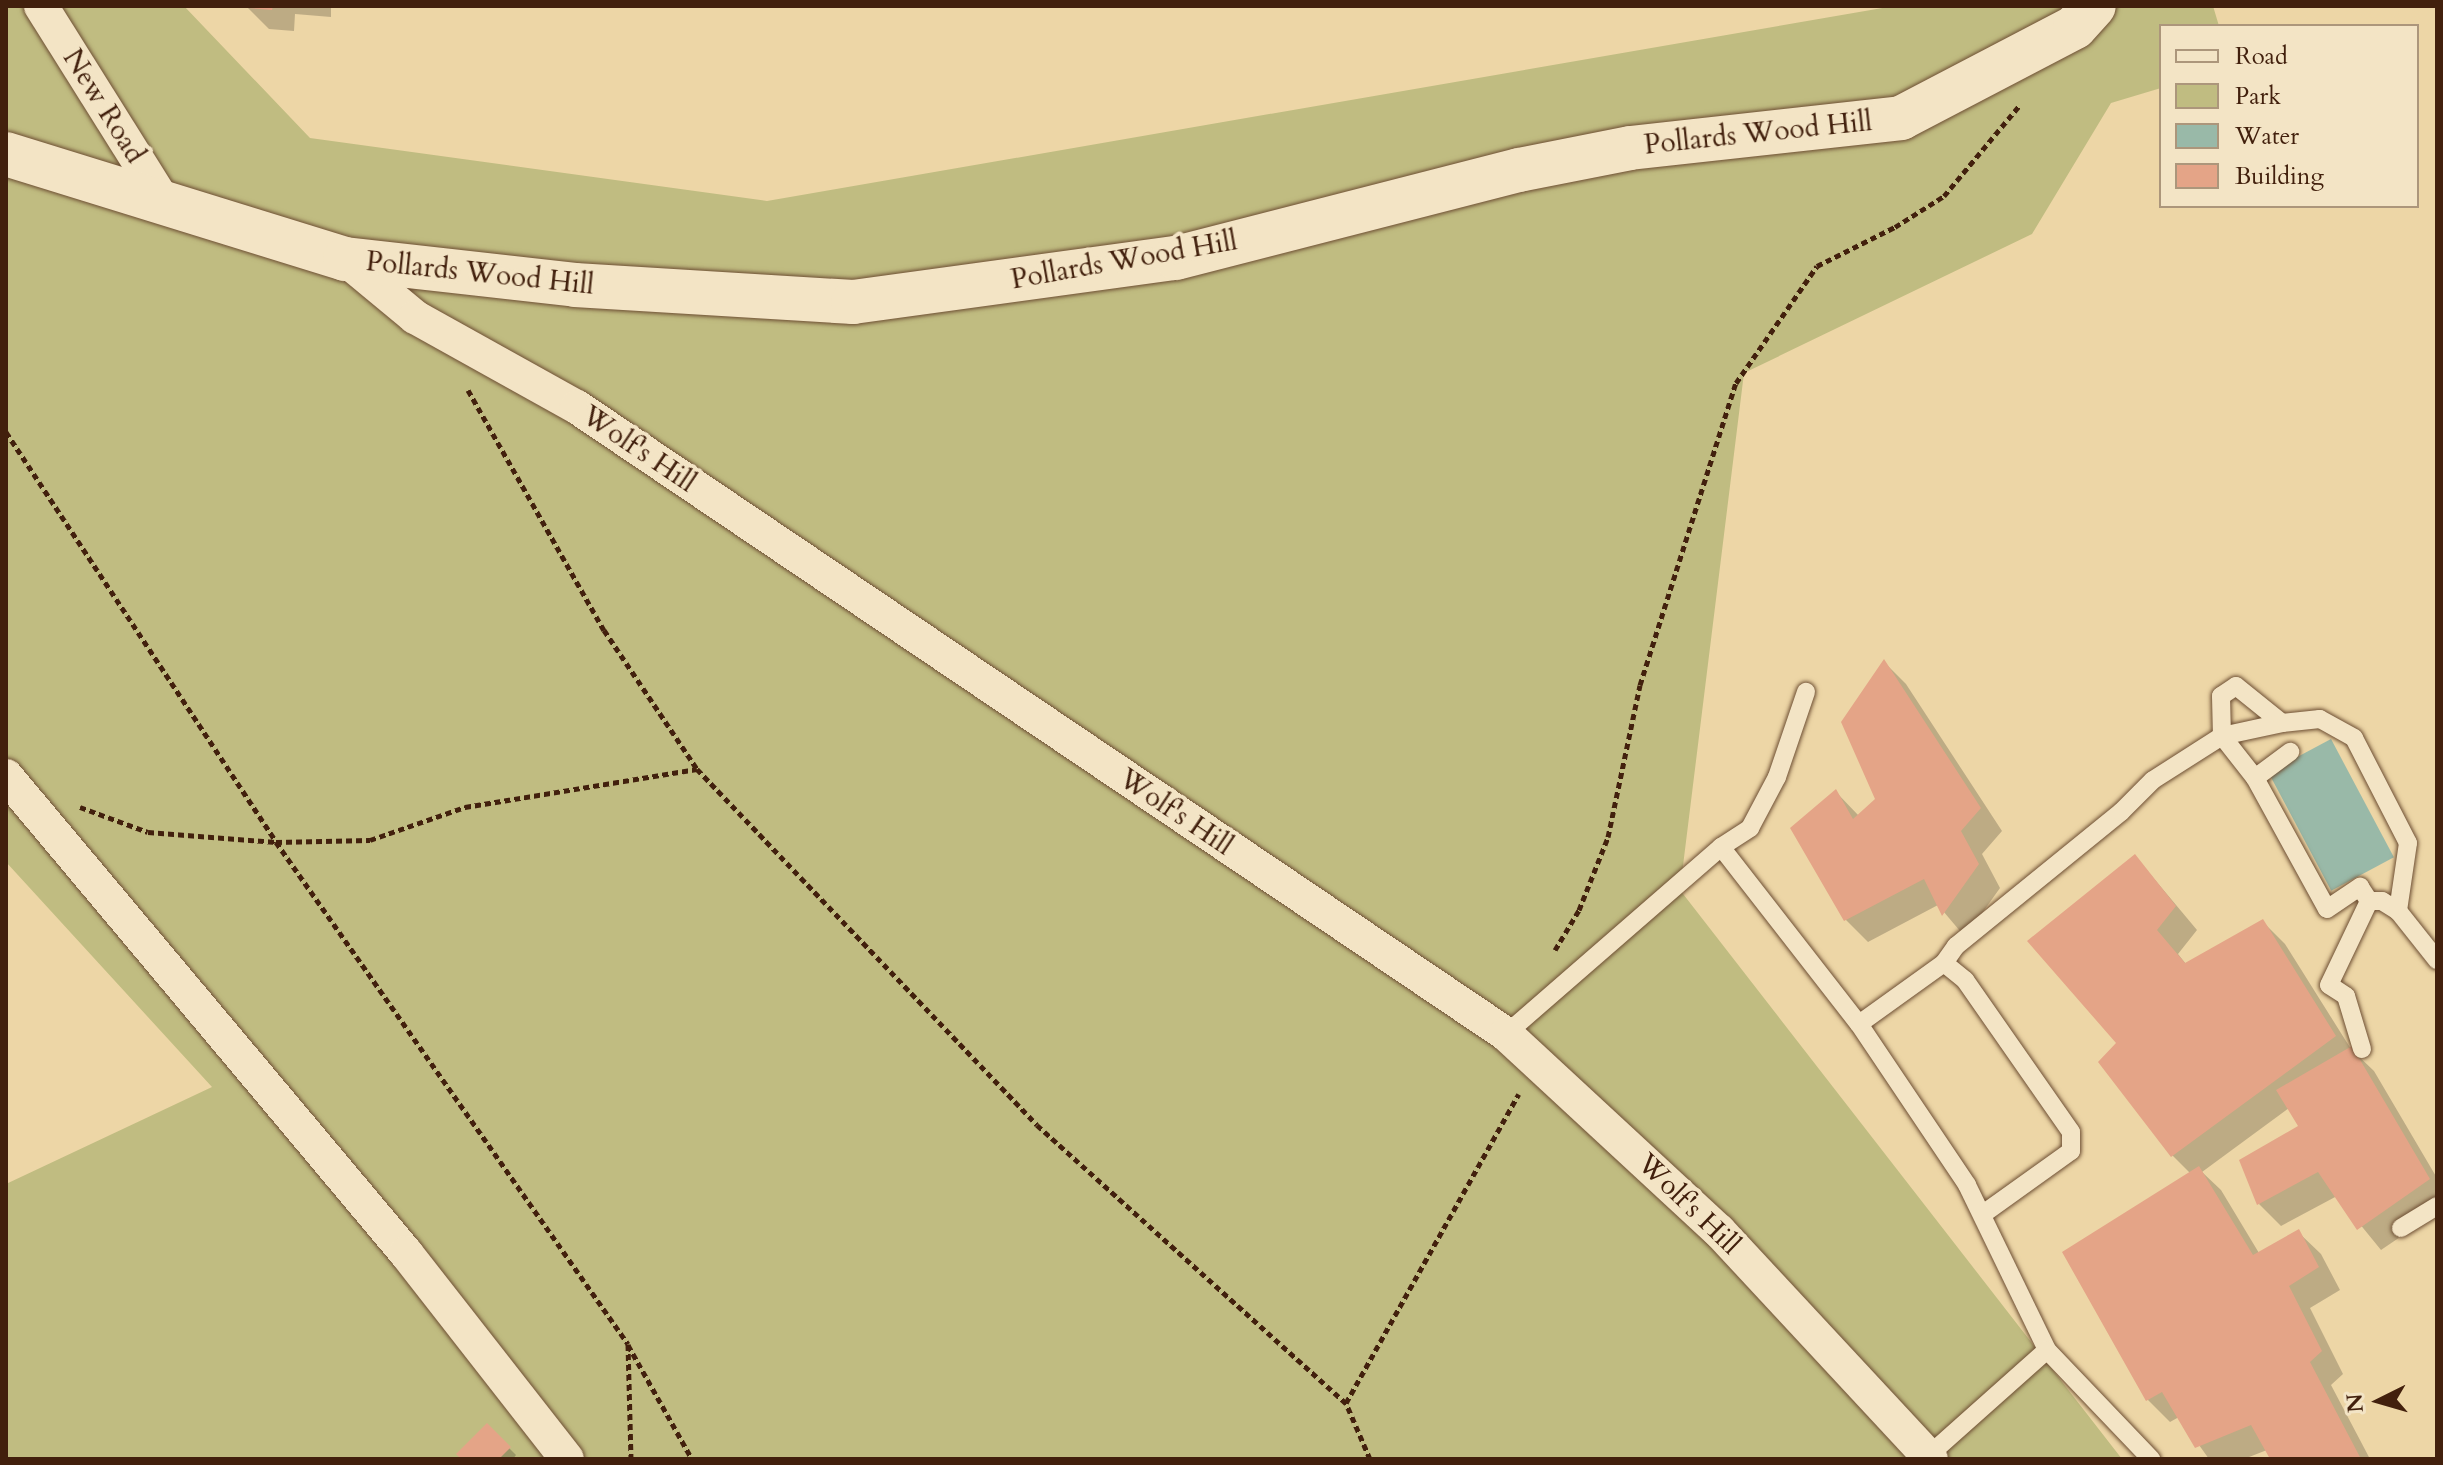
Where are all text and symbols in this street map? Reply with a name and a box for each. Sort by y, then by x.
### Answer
legend [2159,24,2419,208]
text: Road [2235,40,2288,73]
street label: New Road [56,43,152,169]
text: Park [2235,80,2281,113]
street label: Pollards Wood Hill [1642,104,1874,162]
text: Water [2235,120,2299,153]
text: Building [2235,160,2324,193]
street label: Pollards Wood Hill [1008,224,1240,296]
street label: Pollards Wood Hill [364,244,596,302]
street label: Wolf's Hill [576,399,702,499]
street label: Wolf's Hill [1113,762,1239,862]
street label: Wolf's Hill [1630,1147,1748,1261]
north arrow [2339,1361,2419,1441]
text: N [2339,1392,2371,1414]

